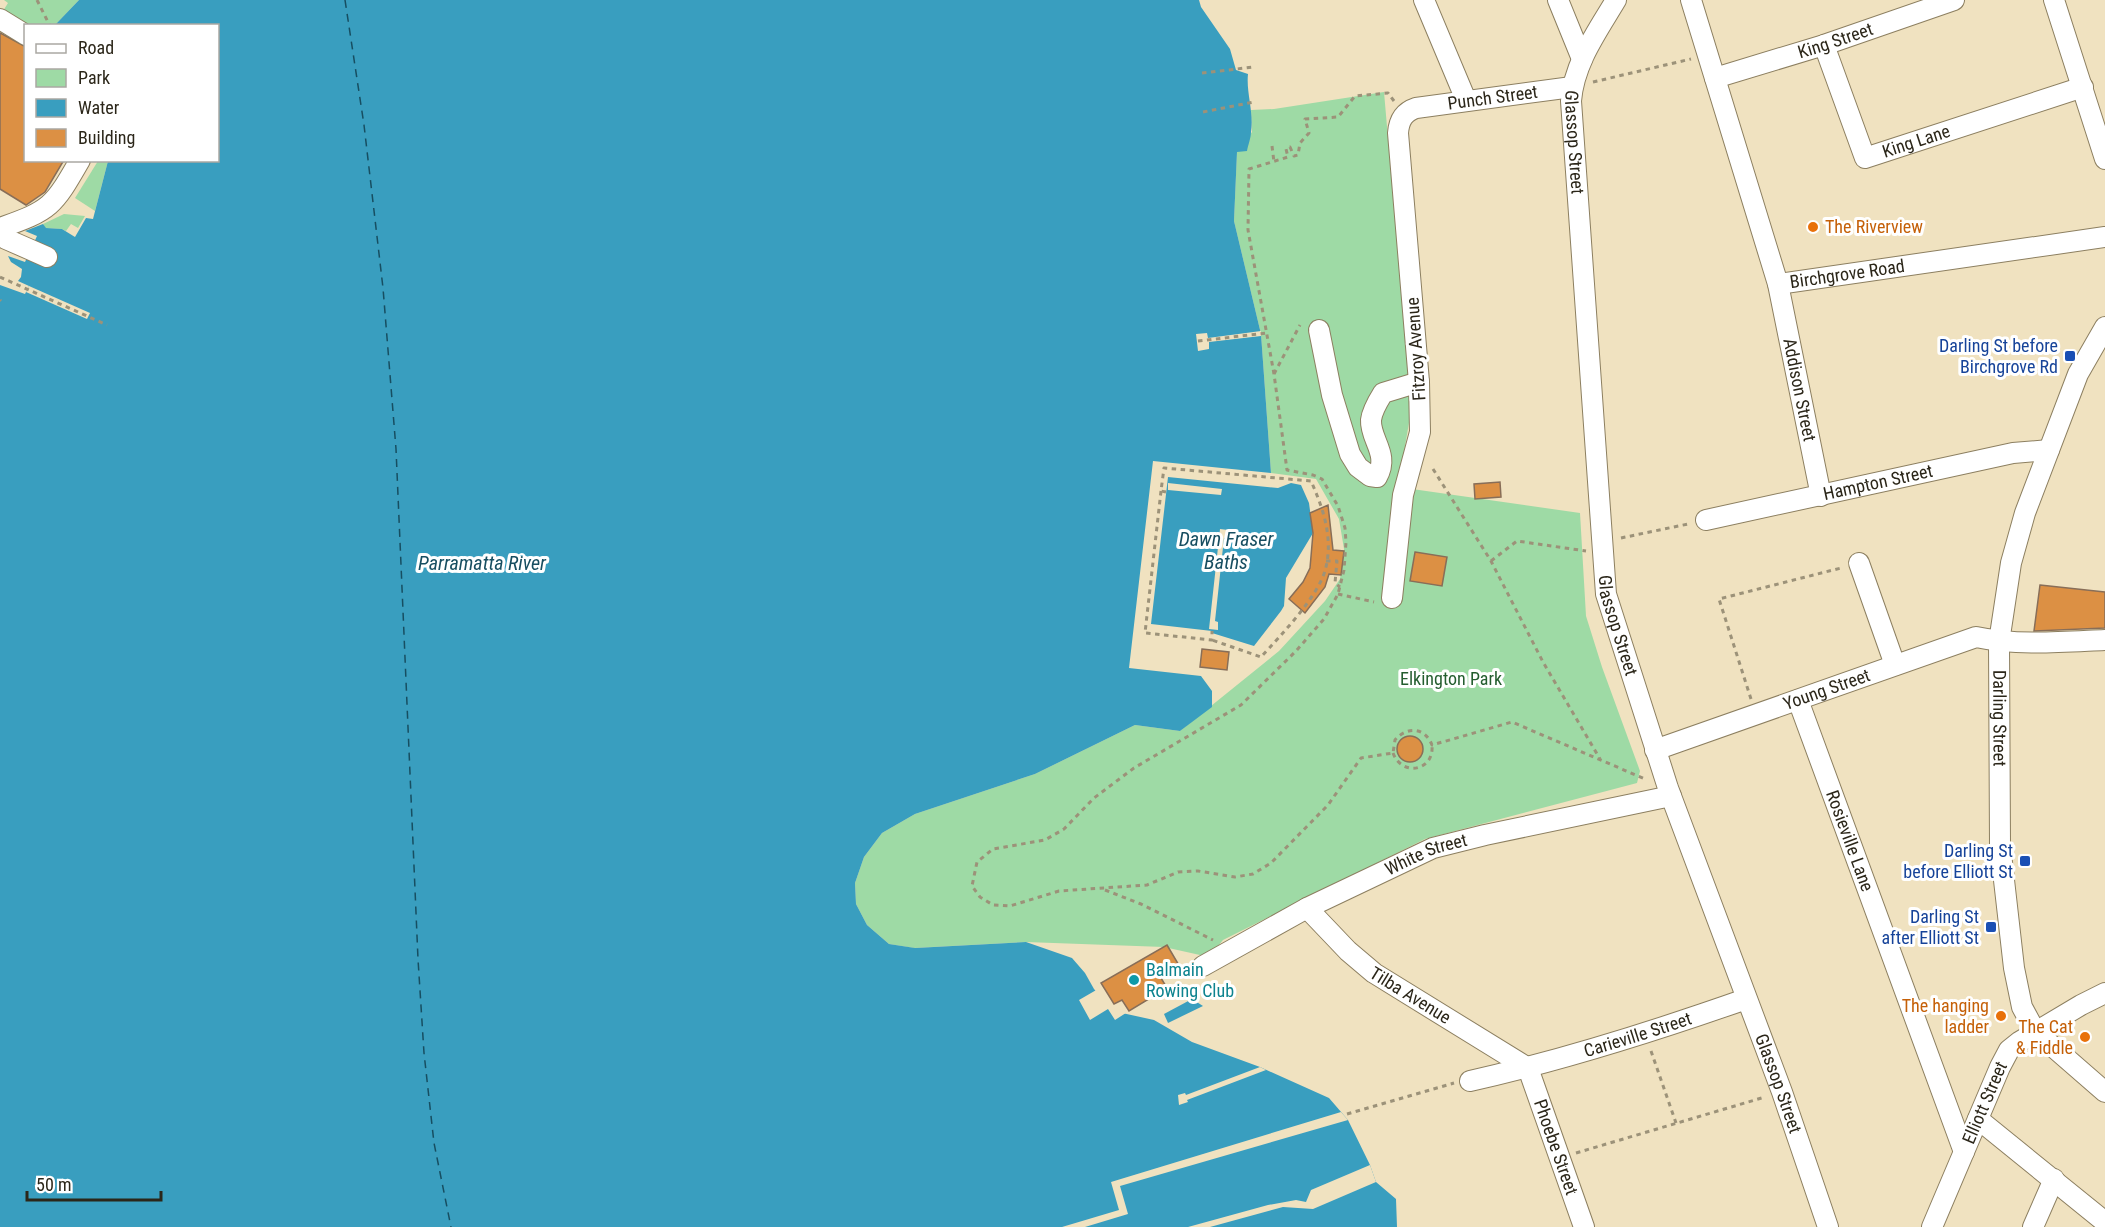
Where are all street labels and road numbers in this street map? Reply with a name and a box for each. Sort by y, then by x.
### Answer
street label: King Street [1795,18,1876,62]
street label: Punch Street [1446,81,1539,114]
street label: Glassop Street [1561,89,1589,195]
street label: King Lane [1879,120,1953,162]
street label: Birchgrove Road [1788,255,1906,292]
street label: Fitzroy Avenue [1401,297,1430,401]
street label: Addison Street [1779,336,1821,443]
street label: Hampton Street [1821,460,1935,504]
street label: Glassop Street [1595,574,1642,678]
street label: Young Street [1780,664,1873,714]
street label: Darling Street [1989,670,2011,767]
street label: Rosieville Lane [1822,787,1878,894]
street label: White Street [1381,829,1469,879]
street label: Tilba Avenue [1366,962,1455,1028]
street label: Carieville Street [1581,1008,1694,1061]
street label: Glassop Street [1751,1031,1806,1136]
street label: Elliott Street [1958,1058,2011,1147]
street label: Phoebe Street [1530,1096,1583,1198]

